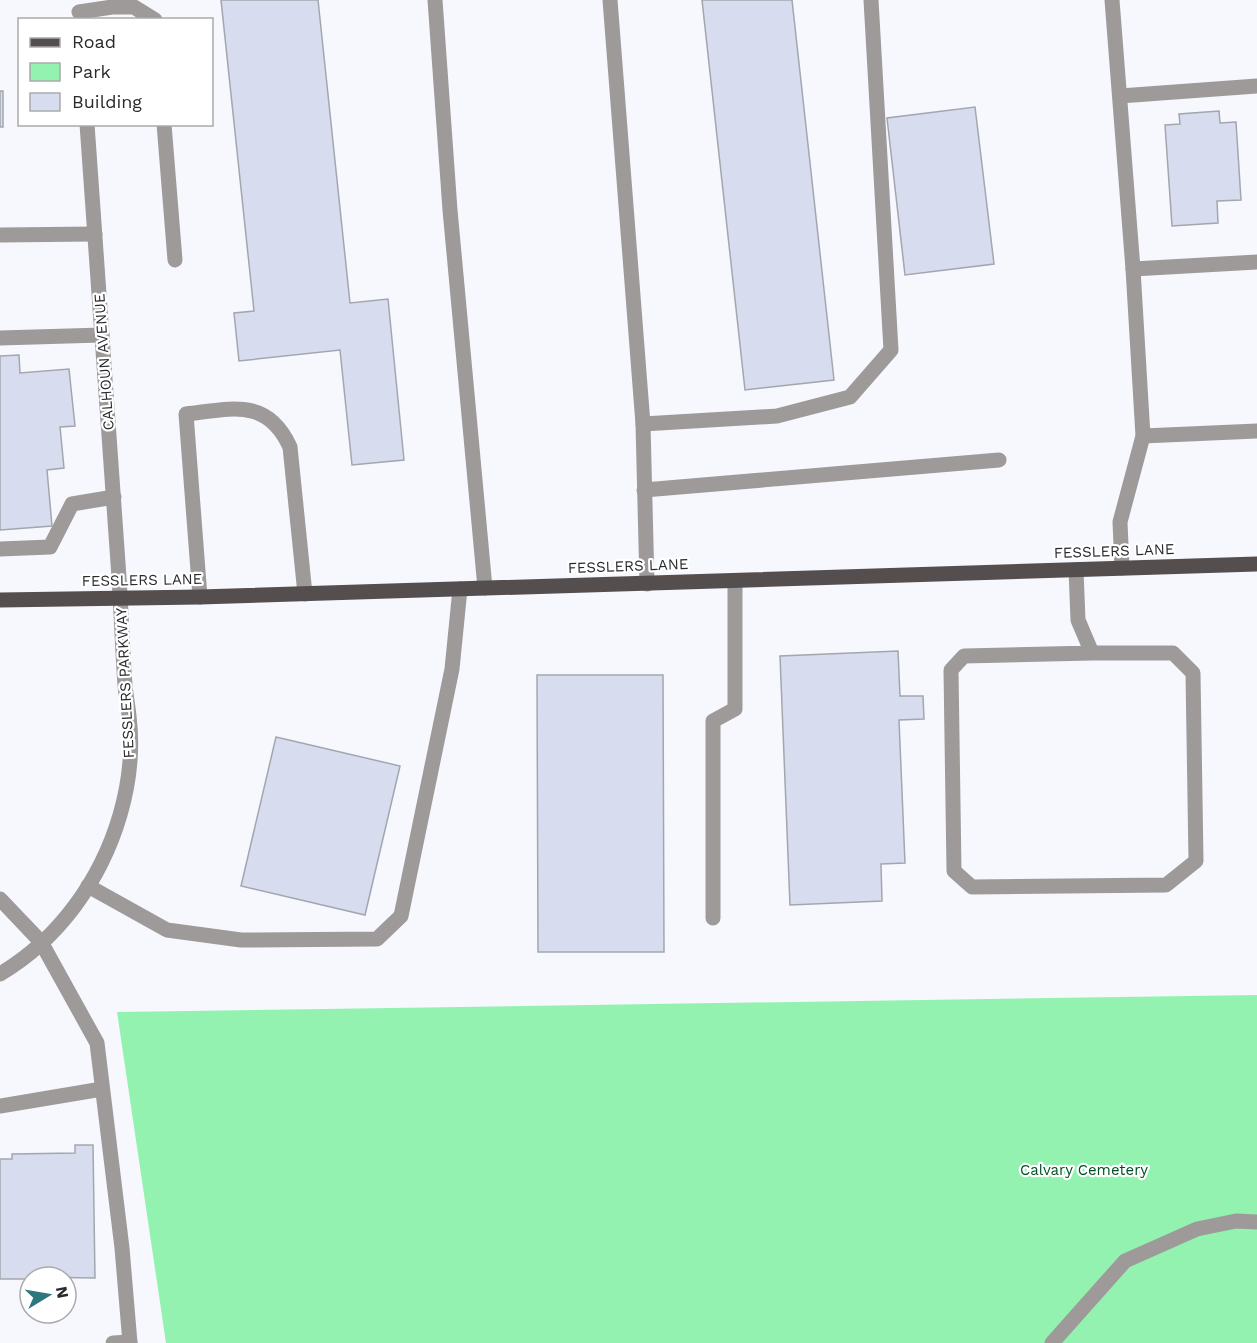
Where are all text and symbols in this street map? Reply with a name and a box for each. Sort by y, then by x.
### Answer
legend [18,18,213,126]
text: Road [72,31,116,52]
text: Park [72,61,111,82]
text: Building [72,91,142,112]
street label: CALHOUN AVENUE [90,293,118,431]
street label: FESSLERS LANE [1053,540,1175,562]
street label: FESSLERS LANE [567,555,689,577]
street label: FESSLERS LANE [82,570,202,590]
street label: FESSLERS PARKWAY [112,607,138,759]
park label: Calvary Cemetery [1020,1161,1148,1179]
north arrow [18,1265,78,1325]
text: N [52,1285,73,1300]

